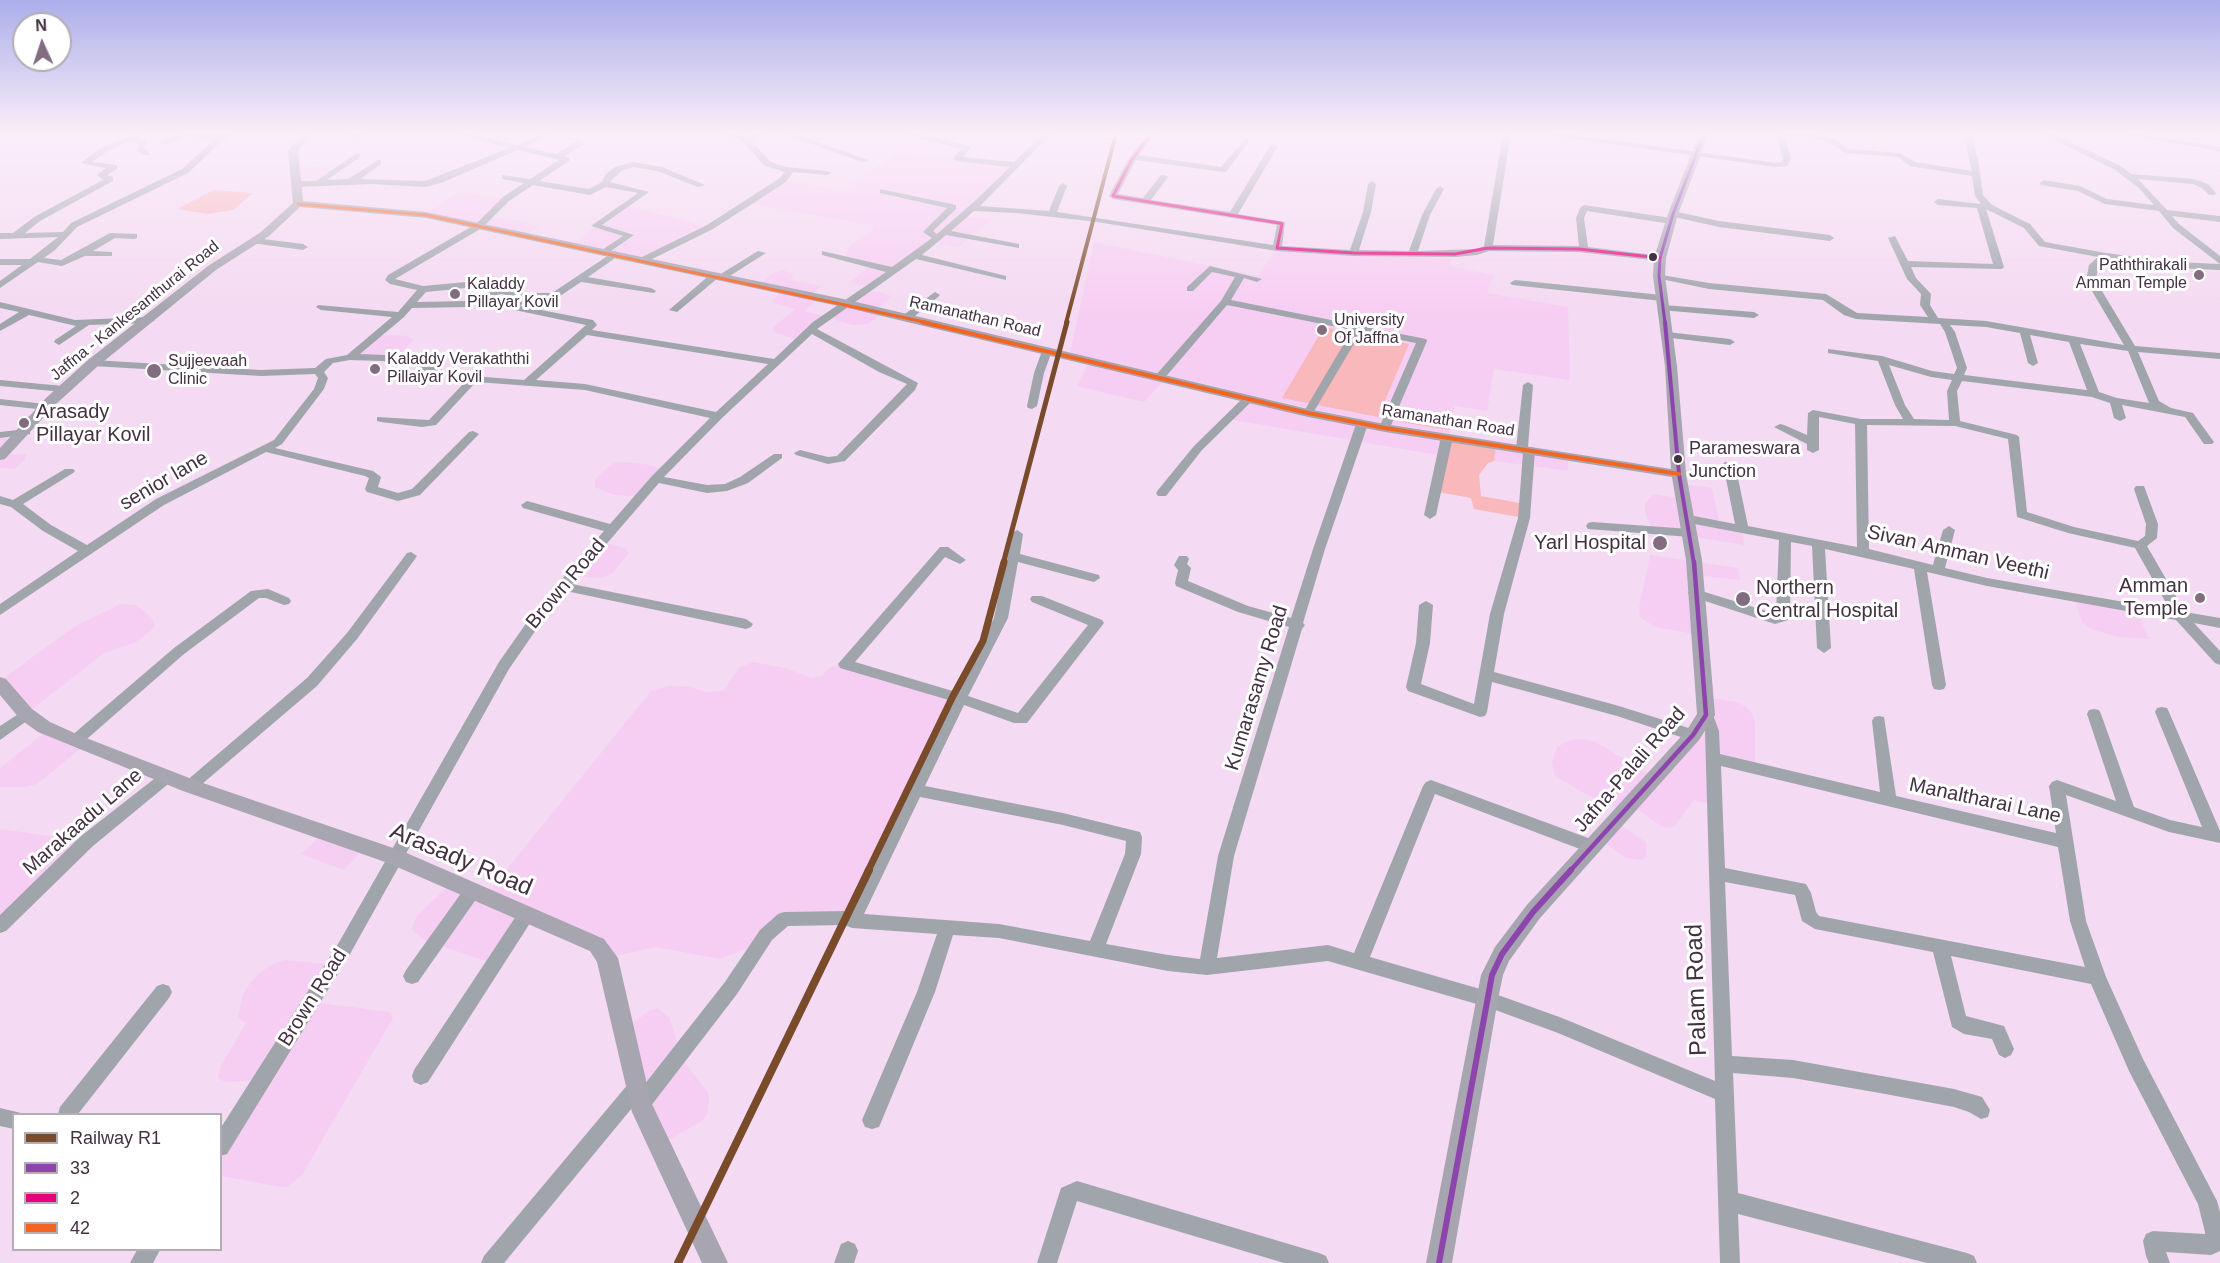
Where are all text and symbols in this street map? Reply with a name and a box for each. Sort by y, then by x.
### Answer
north arrow [12,12,72,72]
text: N [35,17,47,34]
street label: Jaffna - Kankesanthurai Road [47,237,223,385]
unlabelled marker [1647,251,1659,263]
place label: Paththirakali Amman Temple [2076,256,2187,294]
marker: Paththirakali Amman Temple [2192,268,2206,282]
place label: Kaladdy Pillayar Kovil [467,275,559,313]
marker: Kaladdy Pillayar Kovil [448,287,462,301]
street label: Ramanathan Road [907,293,1043,341]
place label: University Of Jaffna [1334,311,1404,349]
marker: University Of Jaffna [1315,323,1329,337]
place label: Kaladdy Verakaththi Pillaiyar Kovil [387,350,529,388]
place label: Sujjeevaah Clinic [168,352,247,390]
marker: Sujjeevaah Clinic [145,362,163,380]
marker: Kaladdy Verakaththi Pillaiyar Kovil [368,362,382,376]
place label: Arasady Pillayar Kovil [36,400,150,447]
street label: Ramanathan Road [1380,401,1516,441]
marker: Arasady Pillayar Kovil [17,416,31,430]
place label: Parameswara Junction [1689,438,1800,480]
street label: senior lane [116,446,212,516]
marker: Parameswara Junction [1672,453,1684,465]
street label: Sivan Amman Veethi [1865,520,2051,586]
place label: Yarl Hospital [1534,531,1646,555]
street label: Brown Road [521,534,611,634]
marker: Yarl Hospital [1651,534,1669,552]
place label: Amman Temple [2119,574,2188,621]
place label: Northern Central Hospital [1756,576,1898,623]
marker: Northern Central Hospital [1734,590,1752,608]
marker: Amman Temple [2193,591,2207,605]
street label: Kumarasamy Road [1221,603,1293,773]
street label: Jafna-Palali Road [1569,703,1691,837]
street label: Marakaadu Lane [18,764,148,880]
street label: Manaltharai Lane [1907,773,2063,829]
street label: Arasady Road [385,817,537,903]
street label: Palam Road [1680,924,1714,1056]
street label: Brown Road [274,945,352,1051]
legend [12,1113,222,1251]
text: Railway R1 [70,1128,161,1148]
text: 33 [70,1158,90,1178]
text: 2 [70,1188,80,1208]
text: 42 [70,1218,90,1238]

